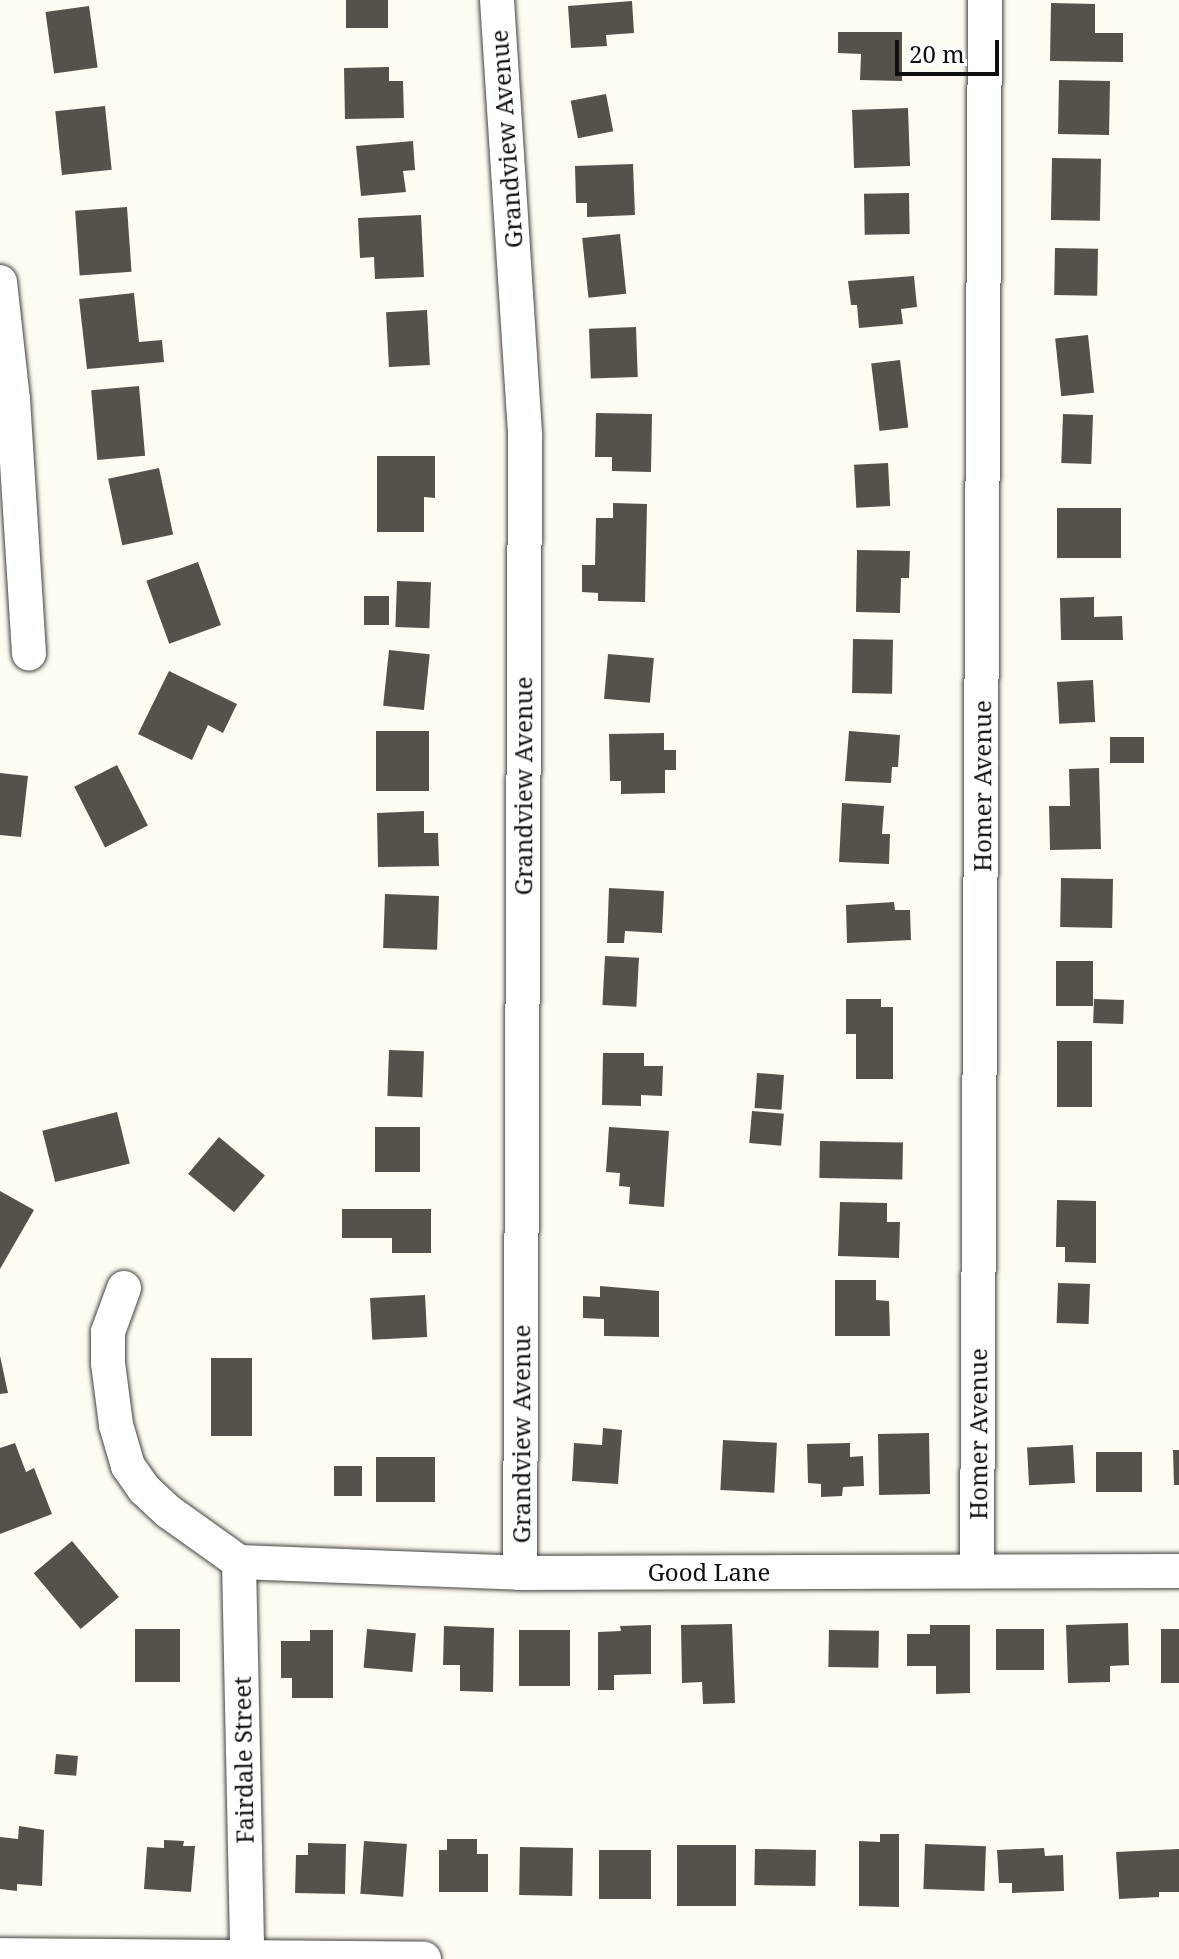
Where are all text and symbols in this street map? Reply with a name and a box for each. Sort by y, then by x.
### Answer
scale bar [899,24,1003,74]
street label: Grandview Avenue [484,29,528,249]
text: 20 m [909,37,965,70]
street label: Grandview Avenue [509,677,537,895]
street label: Homer Avenue [968,700,996,872]
street label: Grandview Avenue [507,1325,535,1543]
street label: Homer Avenue [964,1348,992,1520]
street label: Good Lane [648,1558,770,1586]
street label: Fairdale Street [227,1676,259,1844]

